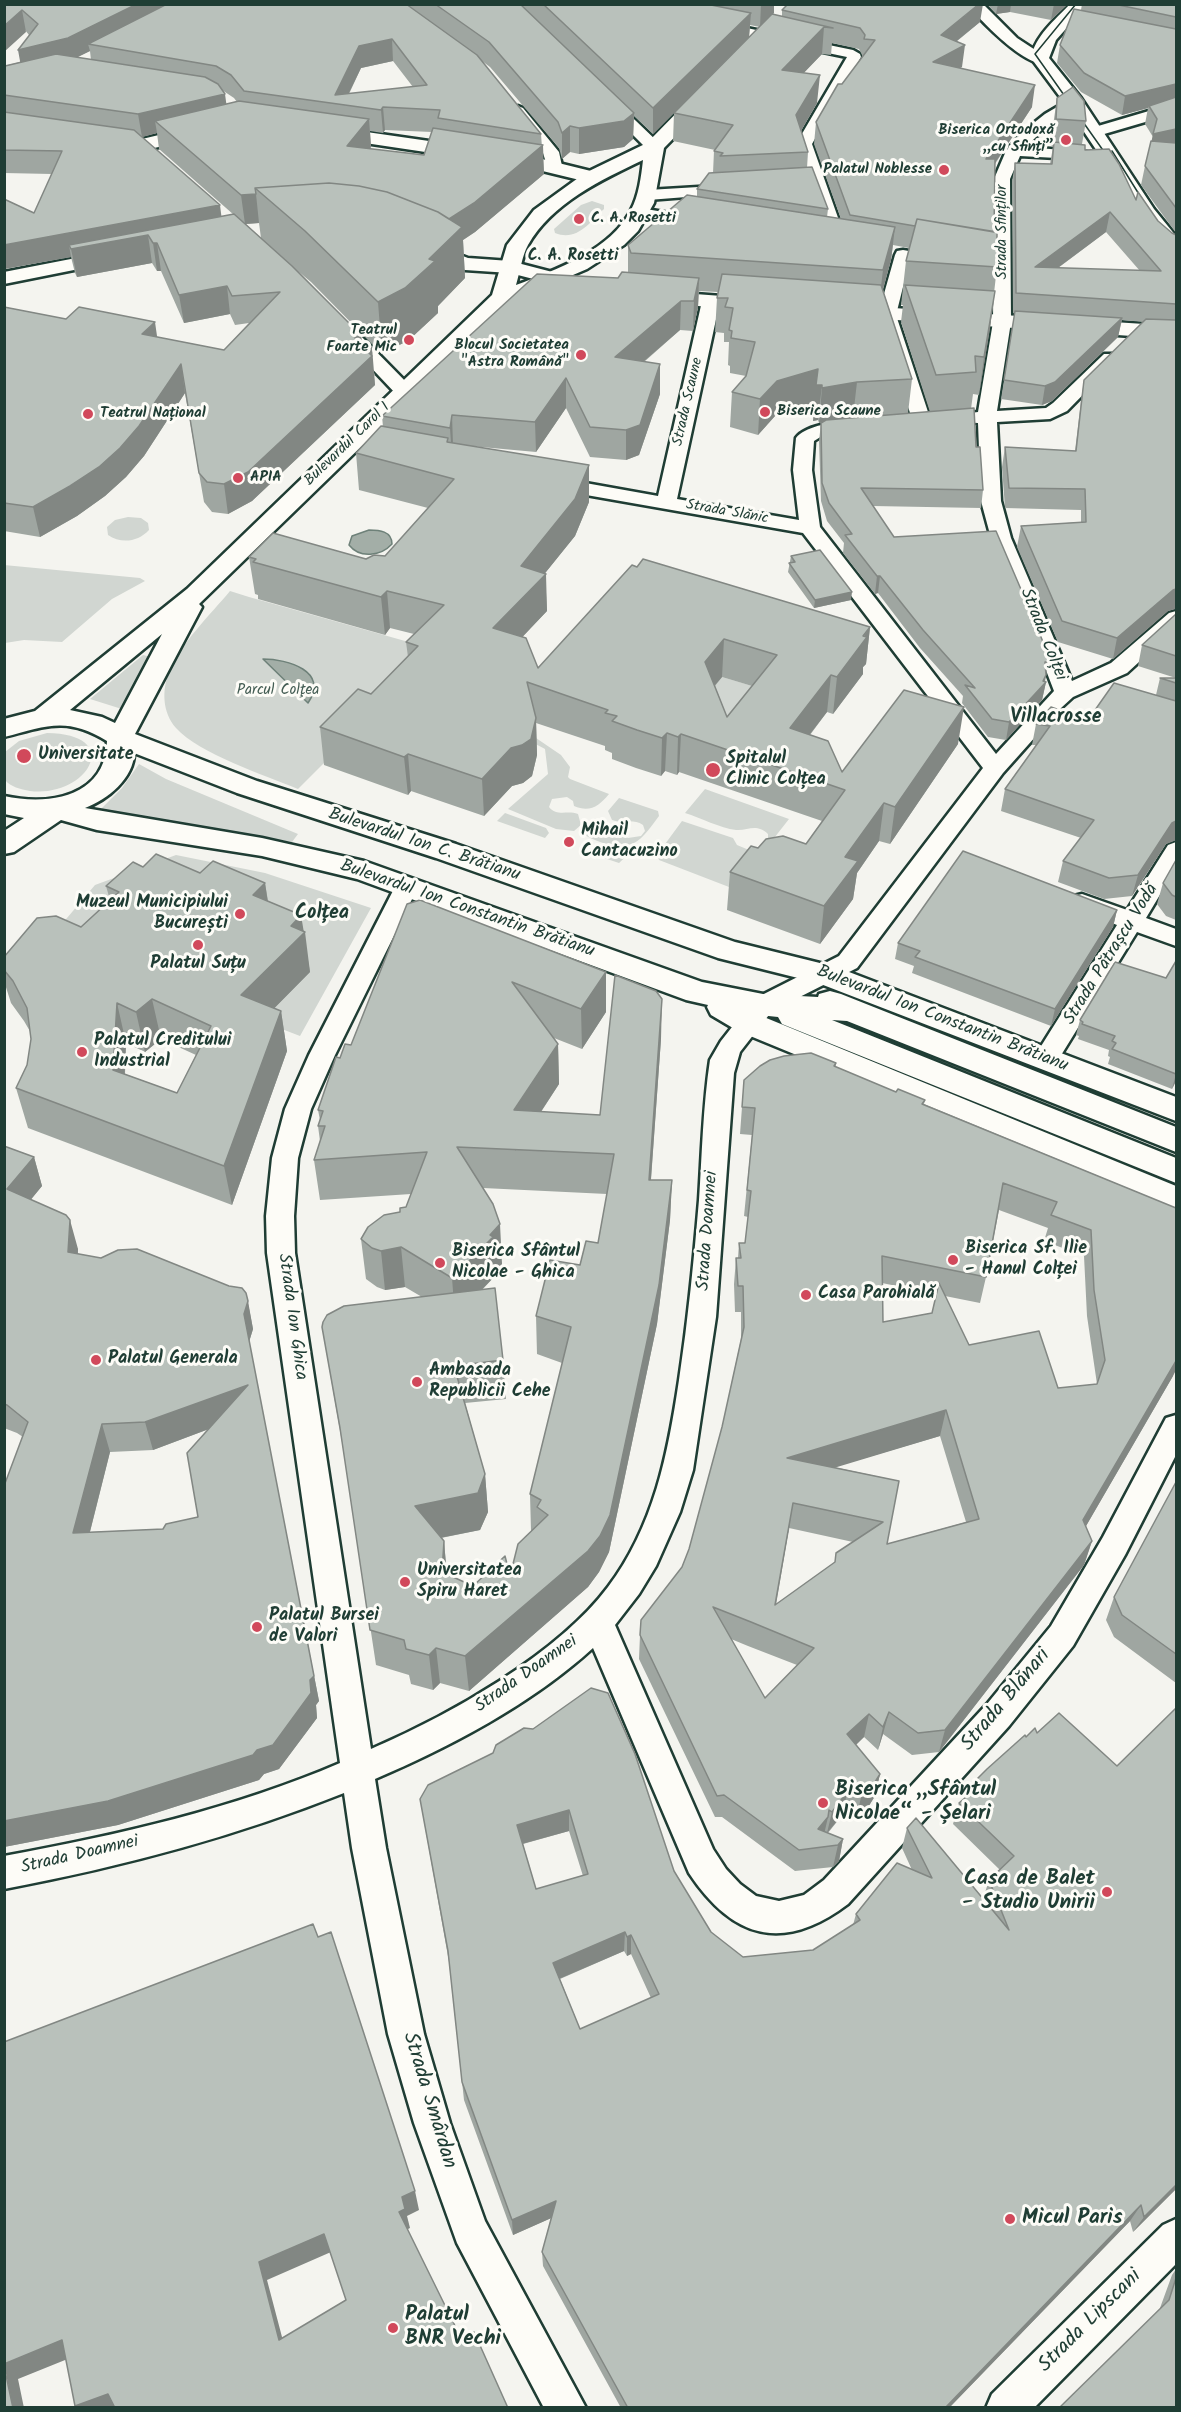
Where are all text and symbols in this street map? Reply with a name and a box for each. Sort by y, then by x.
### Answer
place label: Biserica Ortodoxă „cu Sfinți” [938,122,1054,157]
marker: Biserica Ortodoxă „cu Sfinți” [1059,133,1073,147]
place label: Palatul Noblesse [823,161,932,179]
marker: Palatul Noblesse [937,163,951,177]
street label: Strada Sfinților [994,185,1012,279]
place label: C. A. Rosetti [591,210,676,228]
marker: C. A. Rosetti [572,212,586,226]
district label: C. A. Rosetti [528,247,618,267]
place label: Teatrul Foarte Mic [327,322,397,357]
marker: Teatrul Foarte Mic [402,333,416,347]
place label: Blocul Societatea "Astra Română" [455,337,569,372]
marker: Blocul Societatea "Astra Română" [574,348,588,362]
street label: Strada Scaune [670,356,708,448]
street label: Bulevardul Carol I [301,400,395,490]
place label: Biserica Scaune [777,403,881,421]
place label: Teatrul Național [100,405,206,423]
marker: Biserica Scaune [758,405,772,419]
marker: Teatrul Național [81,407,95,421]
place label: APIA [250,469,282,487]
marker: APIA [231,471,245,485]
street label: Strada Slănic [684,497,770,529]
street label: Strada Colței [1014,586,1070,684]
park label: Parcul Colţea [237,682,319,700]
district label: Villacrosse [1010,707,1102,731]
place label: Universitate [38,745,134,767]
marker: Universitate [15,747,33,765]
place label: Spitalul Clinic Colțea [726,749,826,792]
marker: Spitalul Clinic Colțea [704,761,722,779]
street label: Bulevardul Ion C. Brătianu [325,805,523,887]
place label: Mihail Cantacuzino [581,821,678,864]
marker: Mihail Cantacuzino [562,835,576,849]
street label: Bulevardul Ion Constantin Brătianu [337,856,597,964]
street label: Strada Pătrașcu Vodă [1060,881,1164,1029]
place label: Muzeul Municipiului București [76,893,228,936]
district label: Colțea [295,903,349,927]
marker: Muzeul Municipiului București [233,907,247,921]
marker: Palatul Suțu [191,938,205,952]
place label: Palatul Suțu [150,954,246,976]
street label: Bulevardul Ion Constantin Brătianu [813,962,1071,1078]
place label: Palatul Creditului Industrial [94,1031,231,1074]
marker: Palatul Creditului Industrial [75,1045,89,1059]
street label: Strada Doamnei [694,1170,724,1292]
place label: Biserica Sf. Ilie - Hanul Colței [965,1239,1087,1282]
place label: Biserica Sfântul Nicolae - Ghica [452,1242,580,1284]
street label: Strada Ion Ghica [271,1252,311,1382]
marker: Biserica Sf. Ilie - Hanul Colței [946,1253,960,1267]
marker: Biserica Sfântul Nicolae - Ghica [433,1256,447,1270]
place label: Casa Parohială [818,1284,935,1306]
marker: Casa Parohială [799,1288,813,1302]
place label: Palatul Generala [108,1349,238,1371]
marker: Palatul Generala [89,1353,103,1367]
place label: Ambasada Republicii Cehe [429,1361,551,1404]
marker: Ambasada Republicii Cehe [410,1375,424,1389]
place label: Universitatea Spiru Haret [417,1561,522,1604]
marker: Universitatea Spiru Haret [398,1575,412,1589]
place label: Palatul Bursei de Valori [269,1606,379,1648]
marker: Palatul Bursei de Valori [250,1620,264,1634]
street label: Strada Doamnei [472,1632,582,1718]
street label: Strada Blănari [957,1645,1057,1757]
place label: Biserica „Sfântul Nicolae“ - Șelari [835,1778,996,1828]
marker: Biserica „Sfântul Nicolae“ - Șelari [816,1796,830,1810]
street label: Strada Doamnei [19,1832,141,1880]
place label: Casa de Balet - Studio Unirii [962,1867,1095,1917]
marker: Casa de Balet - Studio Unirii [1100,1885,1114,1899]
street label: Strada Smârdan [395,2030,461,2172]
place label: Micul Paris [1022,2206,1123,2232]
marker: Micul Paris [1003,2212,1017,2226]
street label: Strada Lipscani [1034,2265,1148,2379]
place label: Palatul BNR Vechi [405,2303,501,2353]
marker: Palatul BNR Vechi [386,2321,400,2335]

